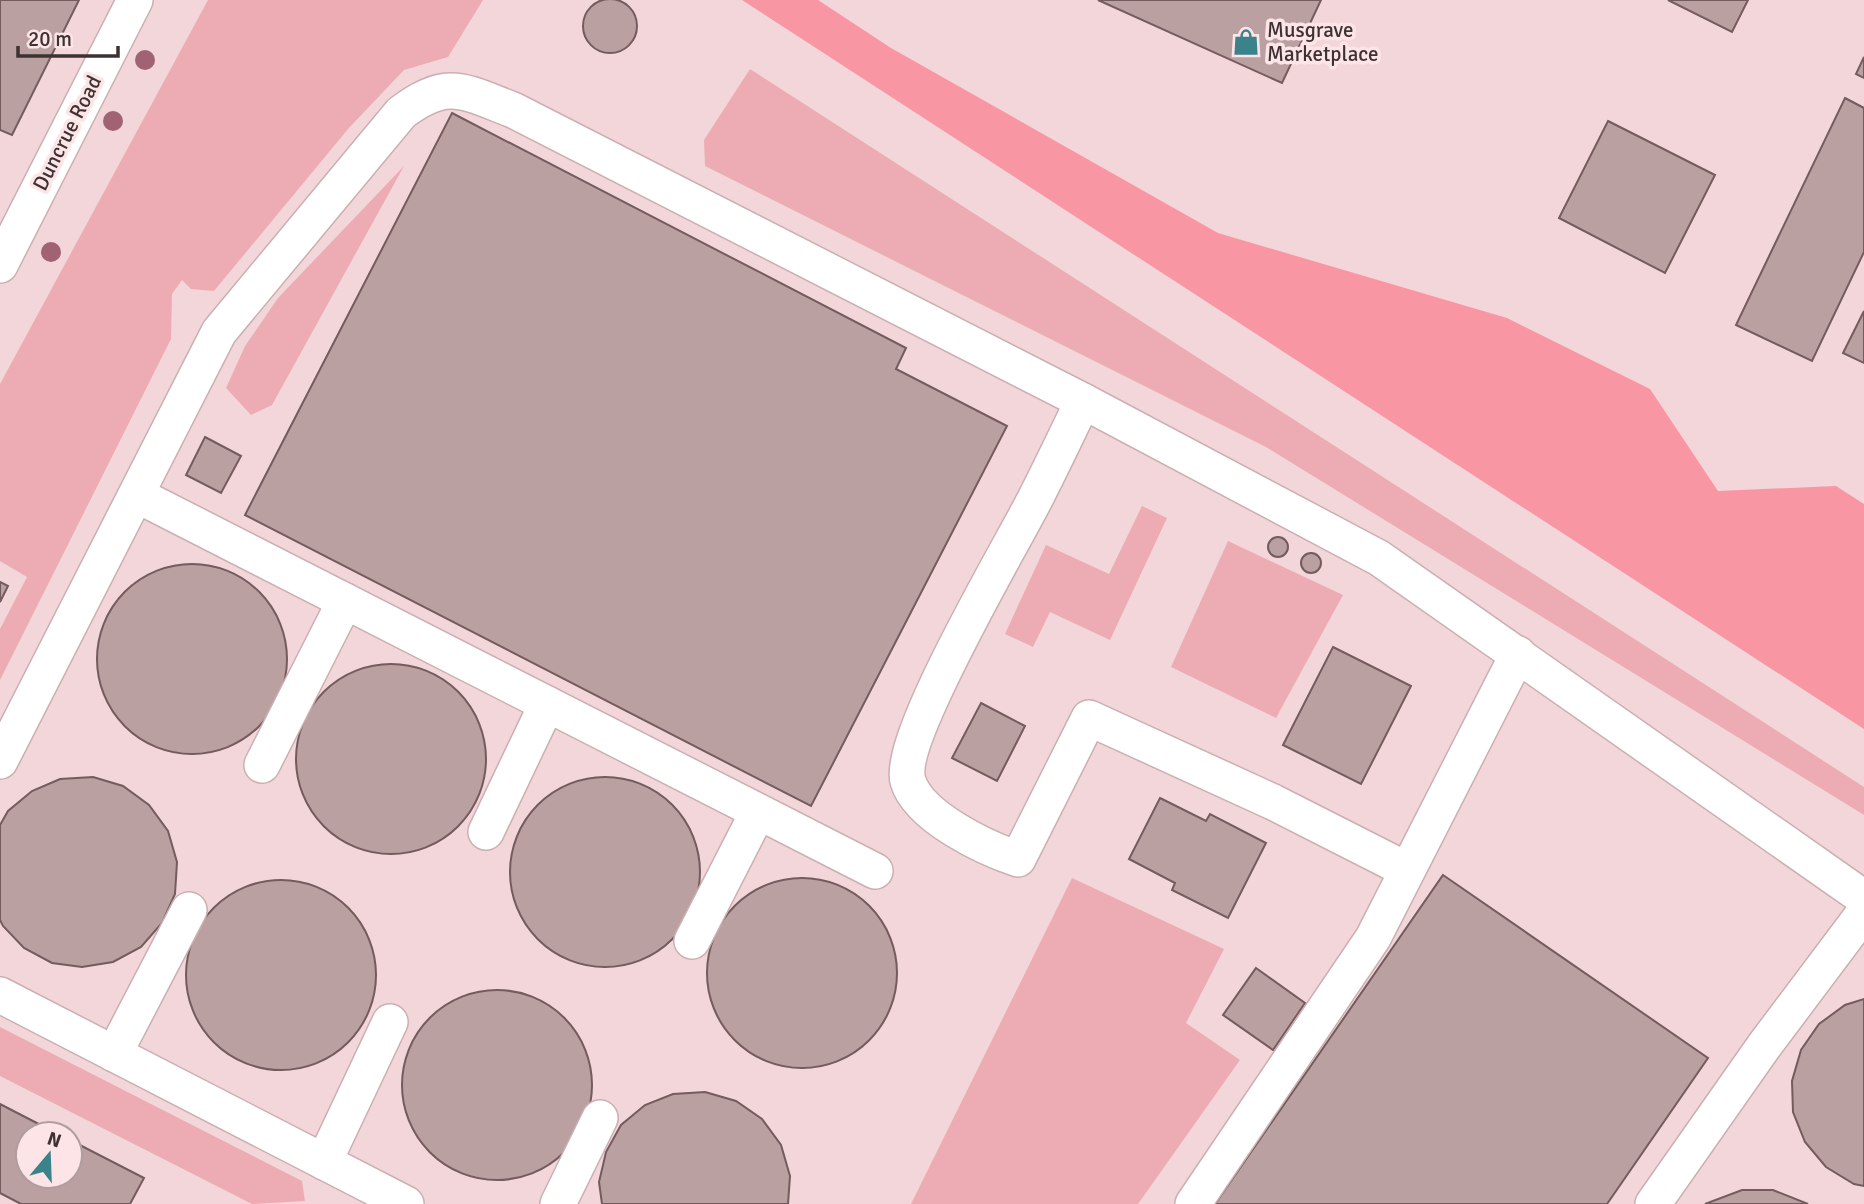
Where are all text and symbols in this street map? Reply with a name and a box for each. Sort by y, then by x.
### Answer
scale bar [18,14,117,58]
place label: Musgrave Marketplace [1267,17,1379,67]
text: 20 m [28,26,72,52]
shop icon: Musgrave Marketplace [1231,27,1261,57]
street label: Duncrue Road [27,71,107,195]
north arrow [14,1120,84,1190]
text: N [44,1126,64,1153]

